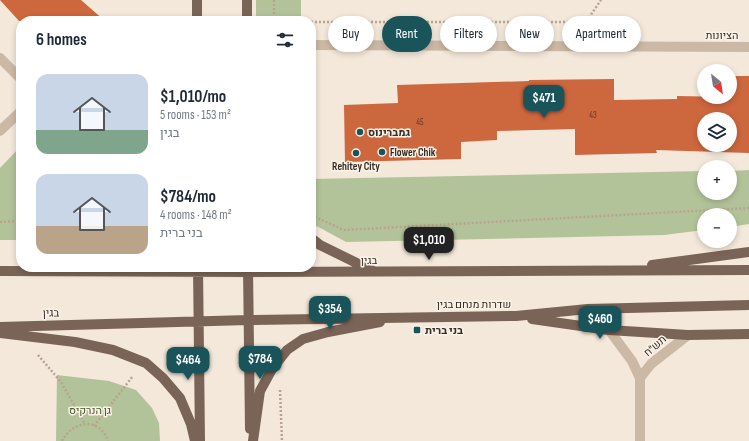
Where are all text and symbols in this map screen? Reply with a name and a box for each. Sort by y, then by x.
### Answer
chip: Buy [328,16,374,52]
chip: Rent [382,16,432,52]
chip: Filters [440,16,497,52]
chip: New [505,16,554,52]
chip: Apartment [562,16,641,52]
icon: filters [274,29,296,51]
street label: הציונות [705,29,739,42]
text: 6 homes [36,30,87,50]
north arrow [697,64,737,104]
map controls [697,64,737,248]
pin: $471 [520,85,568,119]
text: $1,010/mo [160,87,226,107]
icon: home [68,90,116,138]
text: $471 [532,90,556,106]
text: 5 rooms · 153 m² [160,107,231,123]
house number: 43 [589,110,597,121]
button: layers [697,112,737,152]
house number: 45 [416,117,424,128]
text: בגין [160,125,180,141]
place label: גמברינוס [368,126,410,139]
marker: גמברינוס [355,127,365,137]
place label: Flower Chik [390,146,436,159]
marker: Flower Chik [377,147,387,157]
marker: Rehitey City [351,148,361,158]
place label: Rehitey City [332,160,380,173]
button: + [697,160,737,200]
text: $784/mo [160,187,216,207]
icon: home [68,190,116,238]
text: 4 rooms · 148 m² [160,207,232,223]
button: − [697,208,737,248]
text: בני ברית [160,225,203,241]
pin: $1,010 [396,227,462,261]
text: $1,010 [413,232,445,248]
street label: בגין [361,254,377,267]
pin: $354 [306,296,354,330]
street label: שדרות מנחם בגין [437,298,511,311]
text: $354 [318,301,342,317]
street label: בגין [43,306,60,320]
pin: $460 [576,306,624,340]
text: $460 [587,311,613,327]
place label: בני ברית [425,324,463,337]
marker: בני ברית [412,325,422,335]
street label: תש"ח [641,333,669,359]
pin: $784 [236,346,284,380]
pin: $464 [164,347,212,381]
text: $784 [248,351,272,367]
text: $464 [175,352,201,368]
park label: גן הנרקיס [69,404,111,417]

